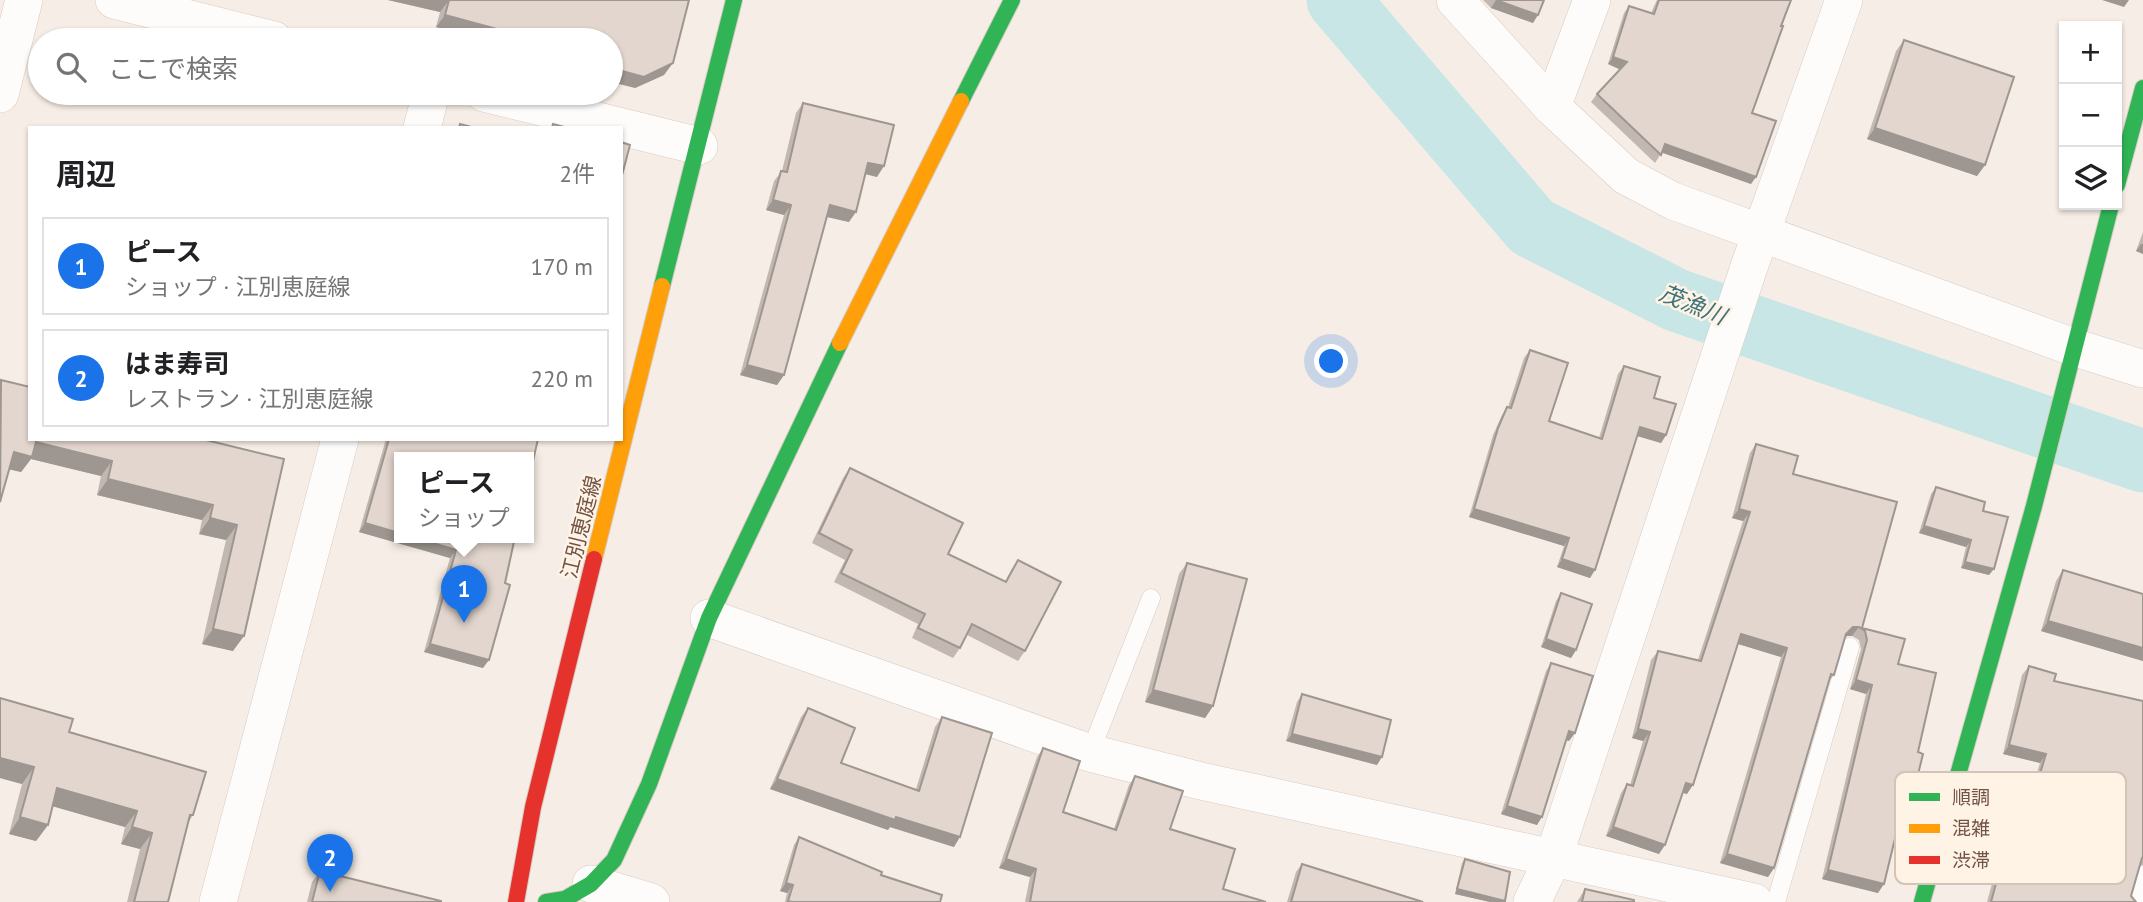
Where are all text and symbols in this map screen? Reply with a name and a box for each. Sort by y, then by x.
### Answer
map controls [2059,21,2122,210]
button: + [2059,21,2122,84]
search box [28,28,623,105]
icon: search [52,48,90,86]
text: ここで検索 [108,52,238,85]
button: − [2059,84,2122,147]
button: layers [2059,147,2122,210]
text: 周辺 [56,154,116,193]
text: 2件 [559,159,595,188]
text: ピース [125,235,202,268]
text: 1 [74,252,88,281]
text: 170 m [531,252,593,281]
text: ショップ · 江別恵庭線 [125,272,350,301]
water label: 茂漁川 [1656,278,1733,331]
your location [1314,344,1348,378]
text: はま寿司 [125,347,229,380]
text: 2 [74,364,88,393]
text: 220 m [531,364,593,393]
text: レストラン · 江別恵庭線 [125,384,373,413]
popup [394,452,534,543]
text: ピース [418,466,495,499]
street label: 江別恵庭線 [555,473,607,581]
text: ショップ [418,503,510,532]
pin: 1 [441,565,487,623]
legend [1895,772,2126,884]
text: 順調 [1952,785,1990,809]
text: 混雑 [1952,816,1990,840]
pin: 2 [307,834,353,892]
text: 渋滞 [1952,848,1990,872]

